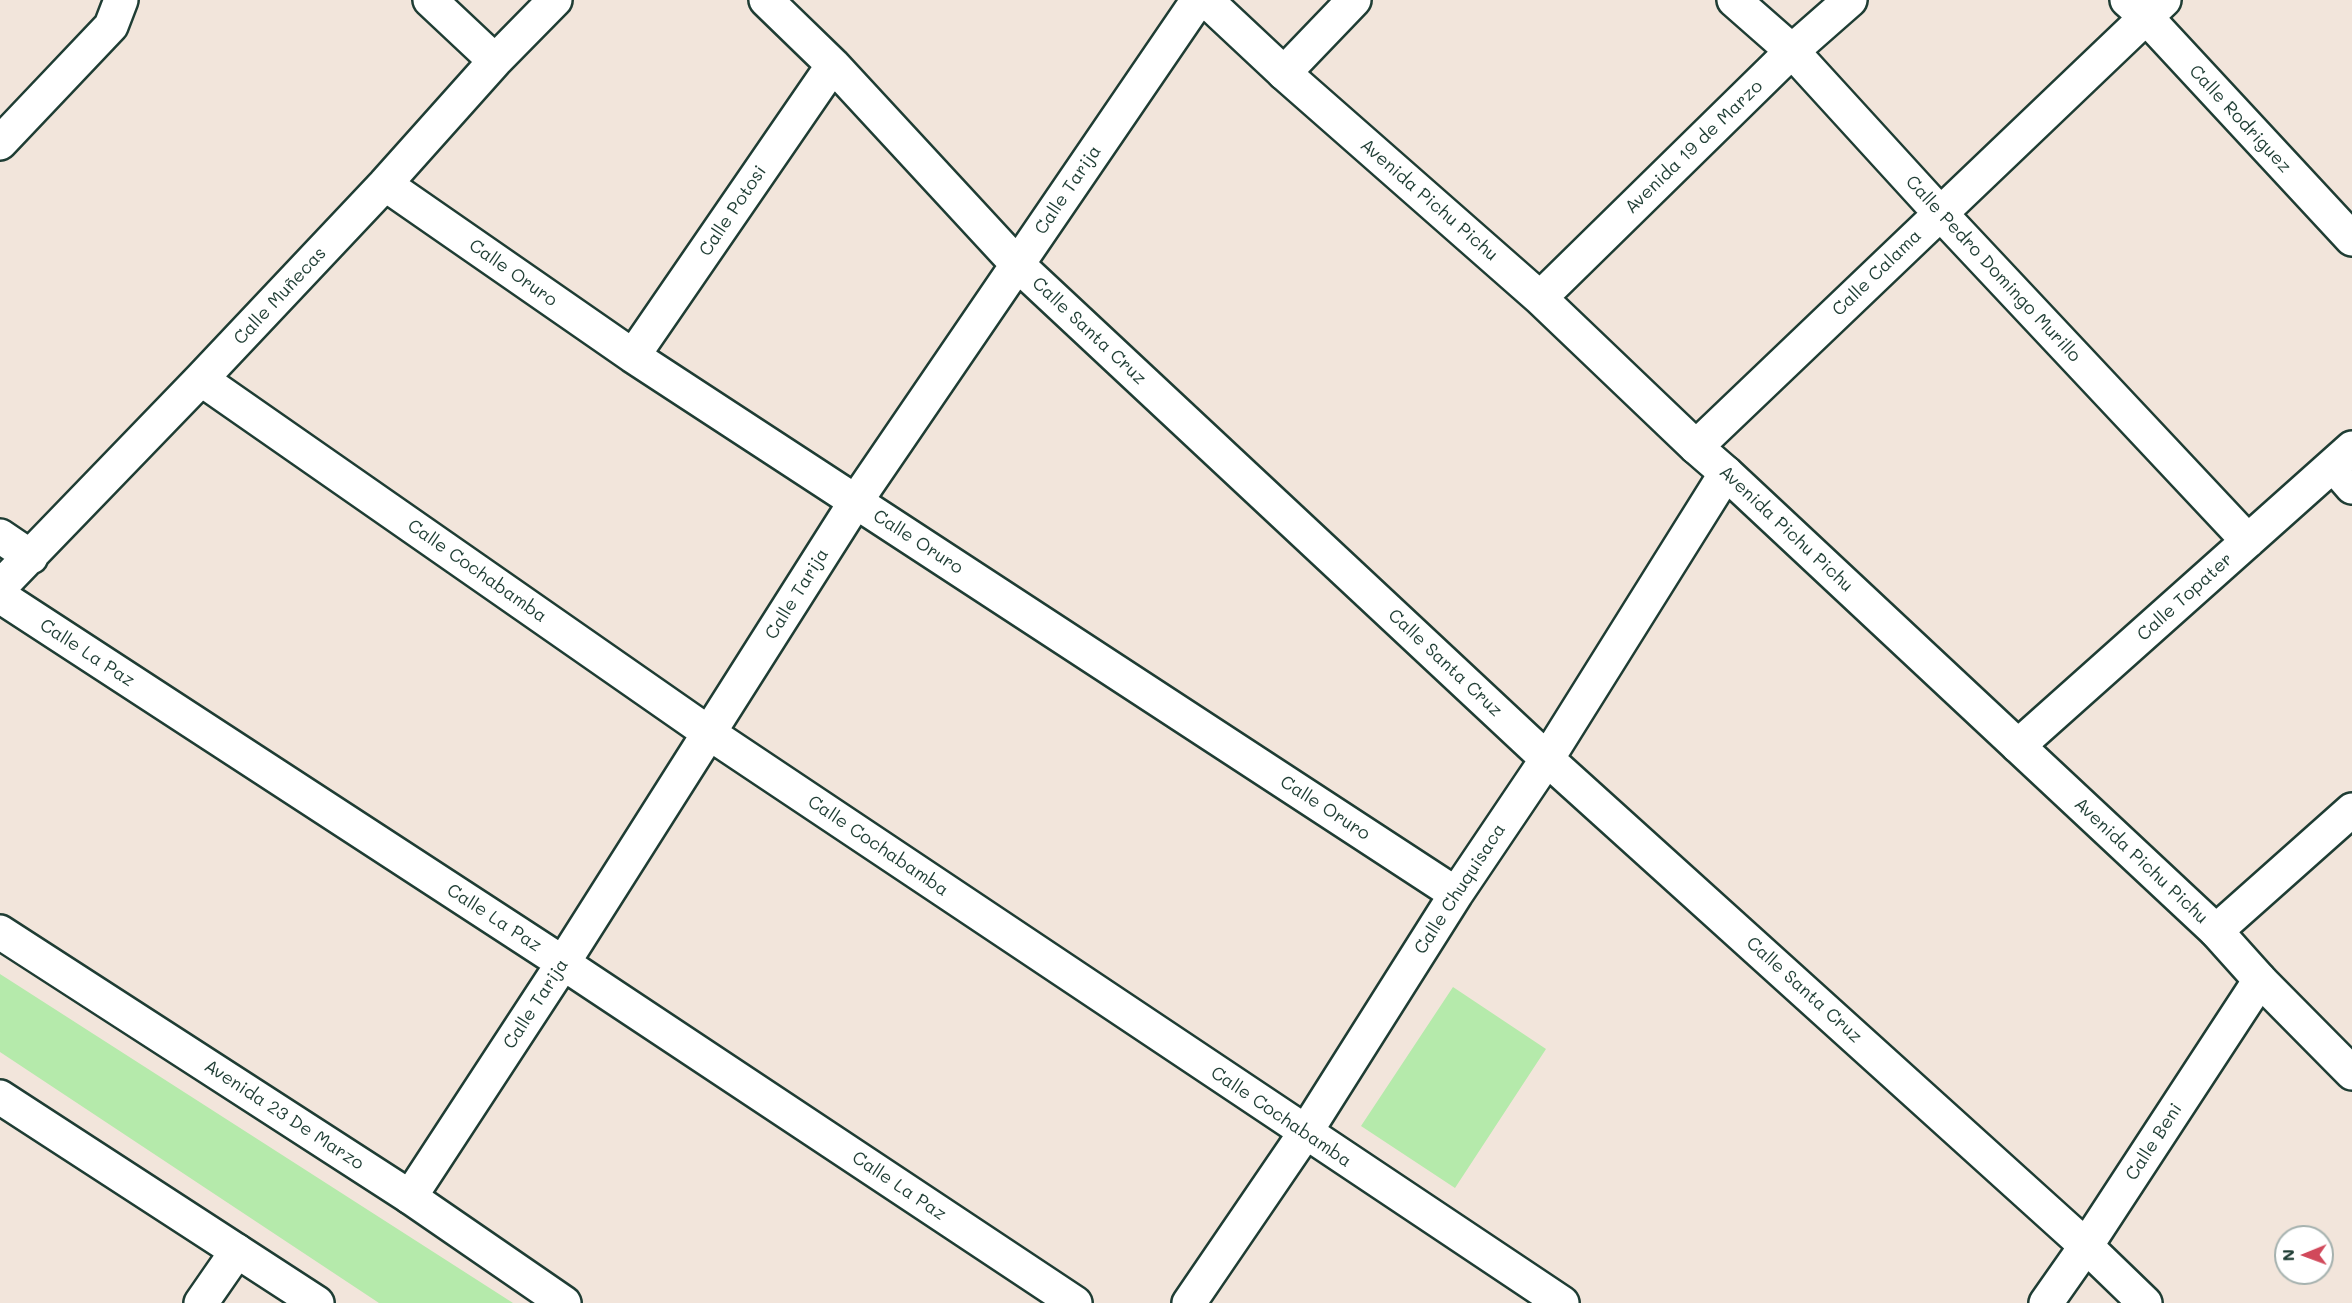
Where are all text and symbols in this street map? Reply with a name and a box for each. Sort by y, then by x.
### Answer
street label: Calle Rodriguez [2184,61,2296,177]
street label: Avenida 19 de Marzo [1621,76,1767,218]
street label: Avenida Pichu Pichu [1356,134,1502,266]
street label: Calle Tarija [1030,141,1106,239]
street label: Calle Potosi [695,162,771,260]
street label: Calle Pedro Domingo Murillo [1901,171,2085,367]
street label: Calle Calama [1828,225,1926,321]
street label: Calle Oruro [465,235,561,311]
street label: Calle Muñecas [229,243,331,349]
street label: Calle Santa Cruz [1028,273,1150,389]
street label: Avenida Pichu Pichu [1715,461,1857,597]
street label: Calle Oruro [869,505,967,579]
street label: Calle Cochabamba [403,515,551,627]
street label: Calle Tarija [761,545,833,643]
street label: Calle Topater [2133,548,2237,646]
street label: Calle Santa Cruz [1384,605,1506,721]
street label: Calle La Paz [36,614,138,692]
street label: Calle Oruro [1276,771,1374,845]
street label: Calle Cochabamba [803,791,953,901]
street label: Avenida Pichu Pichu [2070,793,2212,929]
street label: Calle Chuquisaca [1410,820,1510,958]
street label: Calle La Paz [443,879,545,957]
street label: Calle Santa Cruz [1742,932,1866,1048]
street label: Calle Tarija [499,955,573,1053]
street label: Avenida 23 De Marzo [200,1055,368,1175]
street label: Calle Cochabamba [1206,1062,1356,1172]
street label: Calle Beni [2121,1099,2187,1185]
street label: Calle La Paz [848,1147,950,1225]
north arrow [2274,1225,2334,1285]
text: N [2277,1249,2298,1262]

